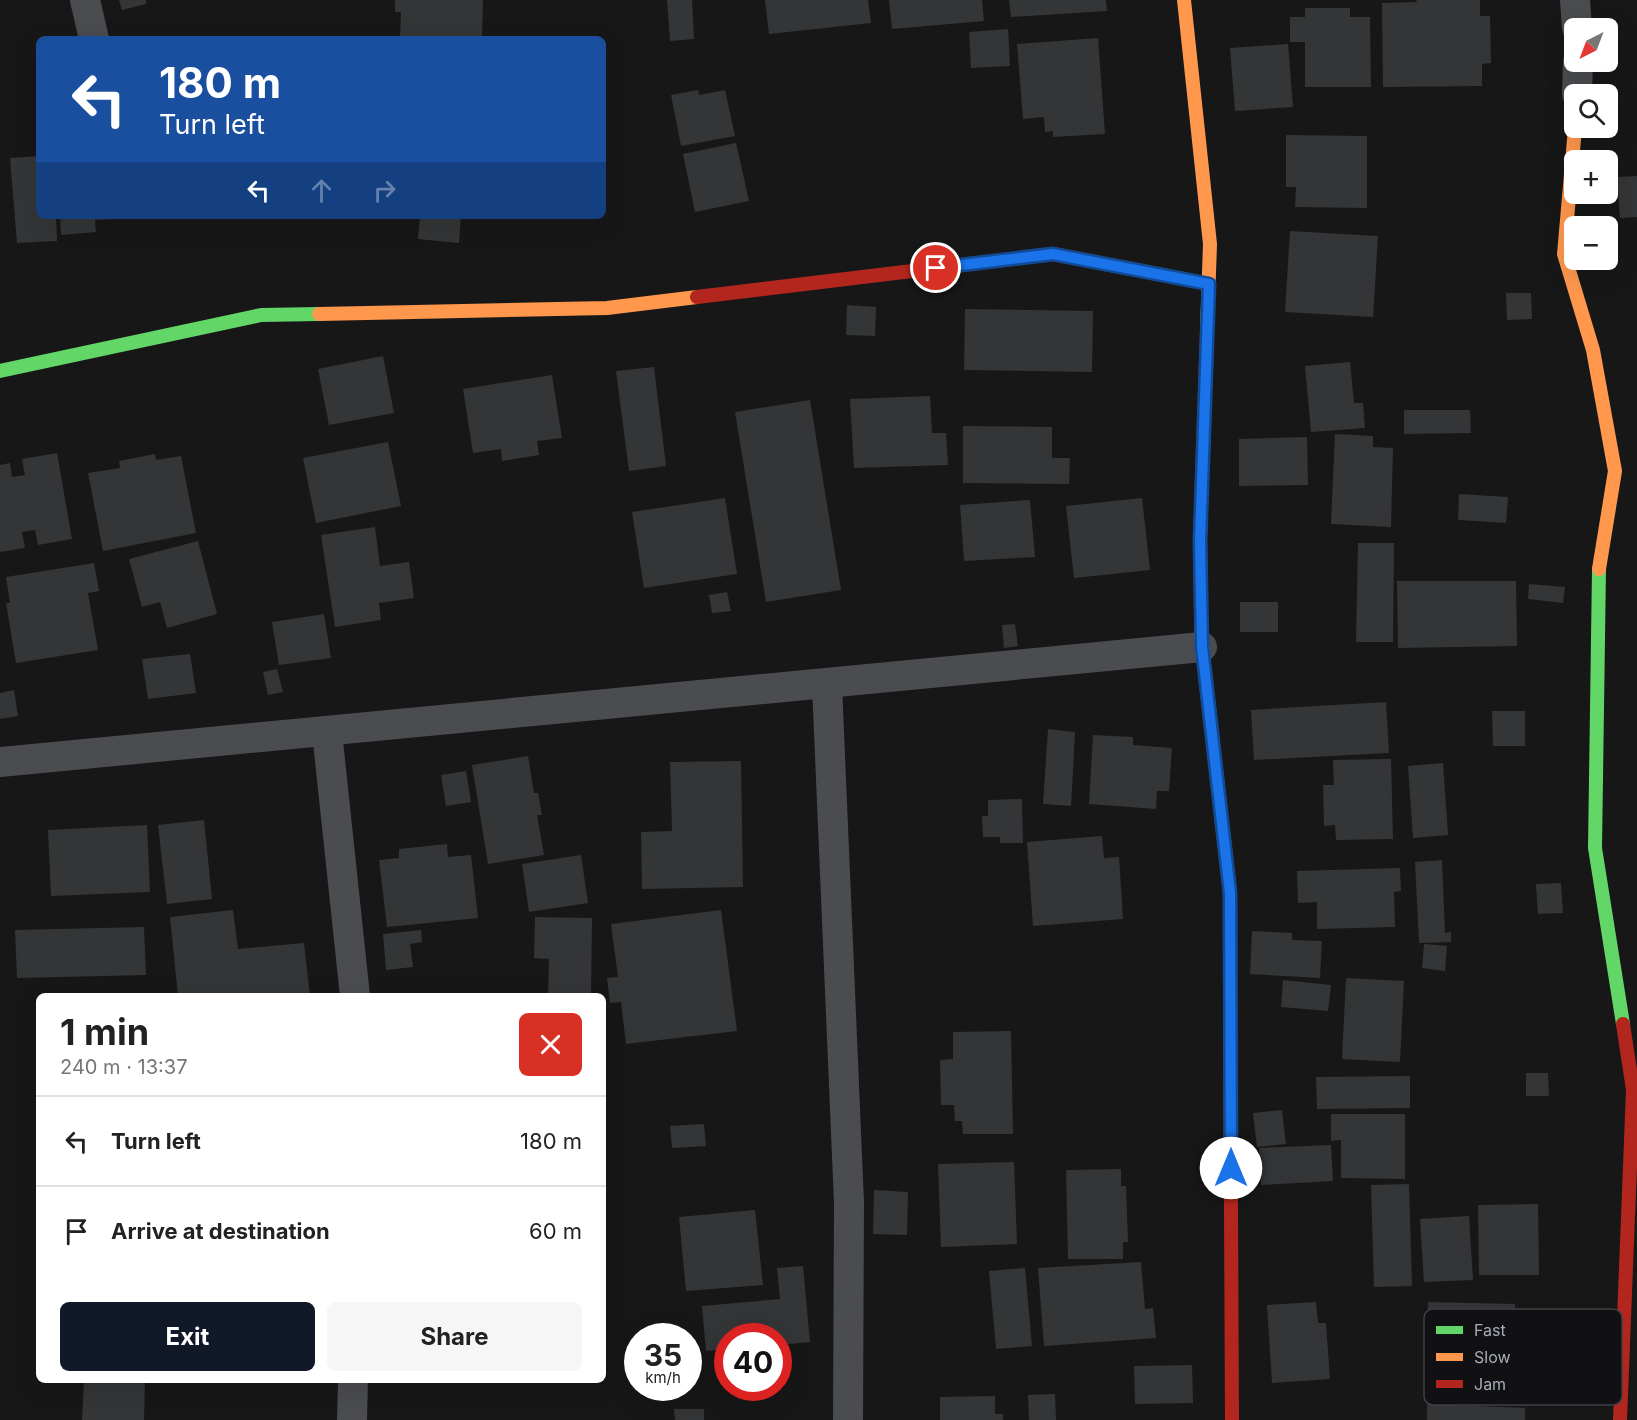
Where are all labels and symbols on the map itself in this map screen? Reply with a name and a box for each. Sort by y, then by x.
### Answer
north arrow [1564,18,1618,72]
pin [910,242,961,293]
position arrow [1199,1136,1263,1200]
legend [1424,1309,1622,1405]
text: Fast [1474,1320,1506,1340]
speed limit sign: 40 [714,1323,792,1401]
text: Slow [1474,1347,1511,1367]
text: Jam [1474,1374,1506,1394]

